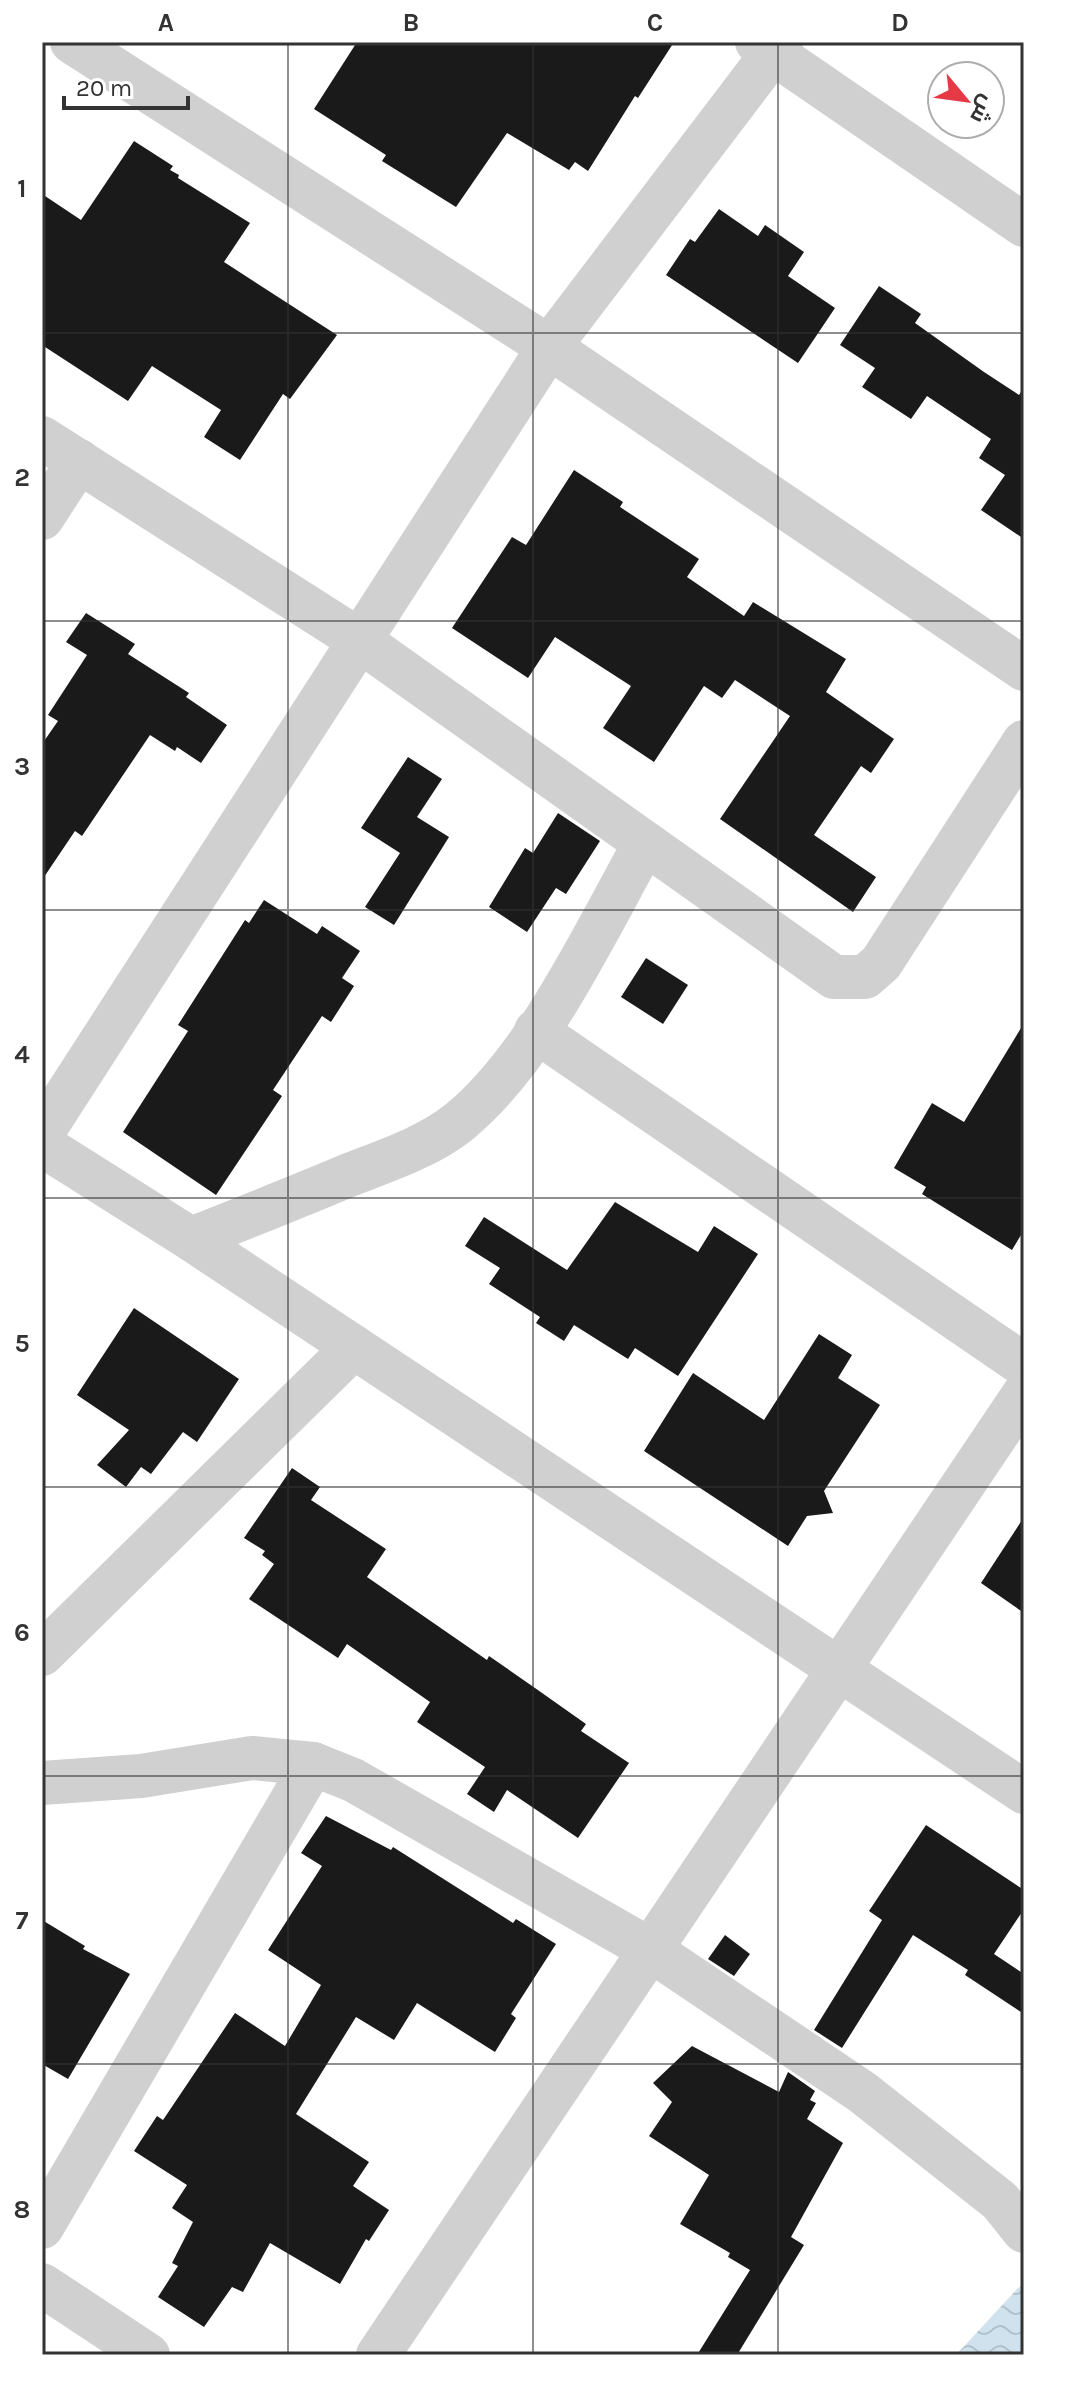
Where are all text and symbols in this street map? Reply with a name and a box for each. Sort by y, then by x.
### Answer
text: A [158,7,174,38]
text: B [403,7,419,38]
text: C [647,7,663,38]
text: D [891,7,909,38]
scale bar [64,60,188,110]
north arrow [926,60,1006,140]
text: 20 m [76,74,132,102]
text: ش [964,91,1001,128]
text: 1 [17,173,27,204]
text: 2 [14,462,30,493]
text: 3 [14,751,30,782]
text: 4 [14,1039,30,1070]
text: 5 [14,1328,30,1359]
text: 6 [14,1617,30,1648]
text: 7 [16,1905,29,1936]
text: 8 [14,2194,30,2225]

